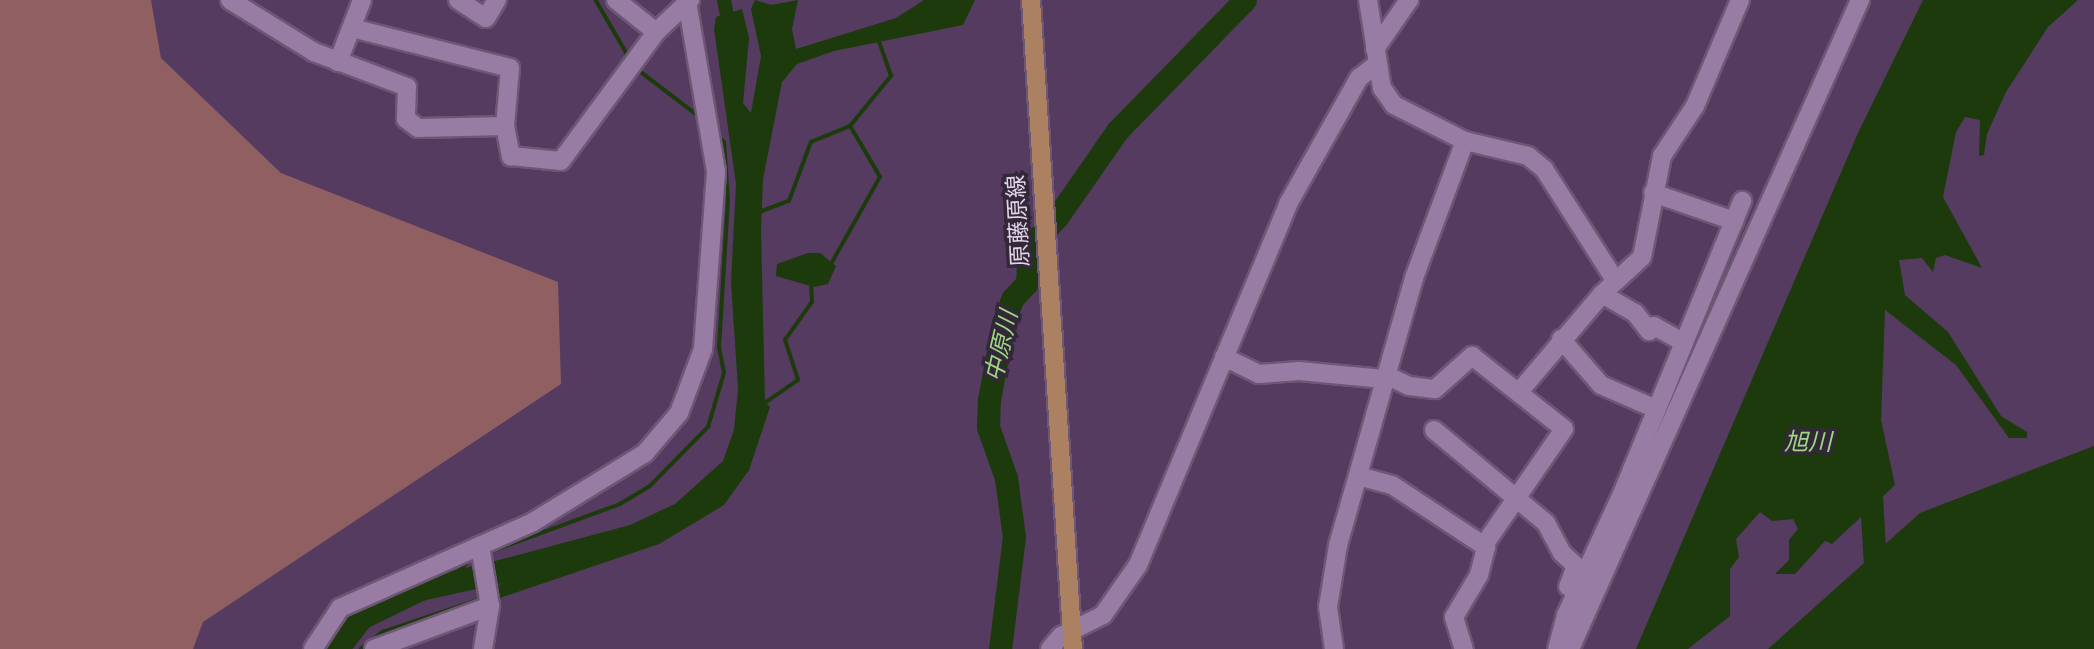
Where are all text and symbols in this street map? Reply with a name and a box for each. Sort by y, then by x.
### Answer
street label: 原藤原線 [1002,174,1034,268]
water label: 中原川 [979,308,1023,384]
water label: 旭川 [1784,428,1832,456]

